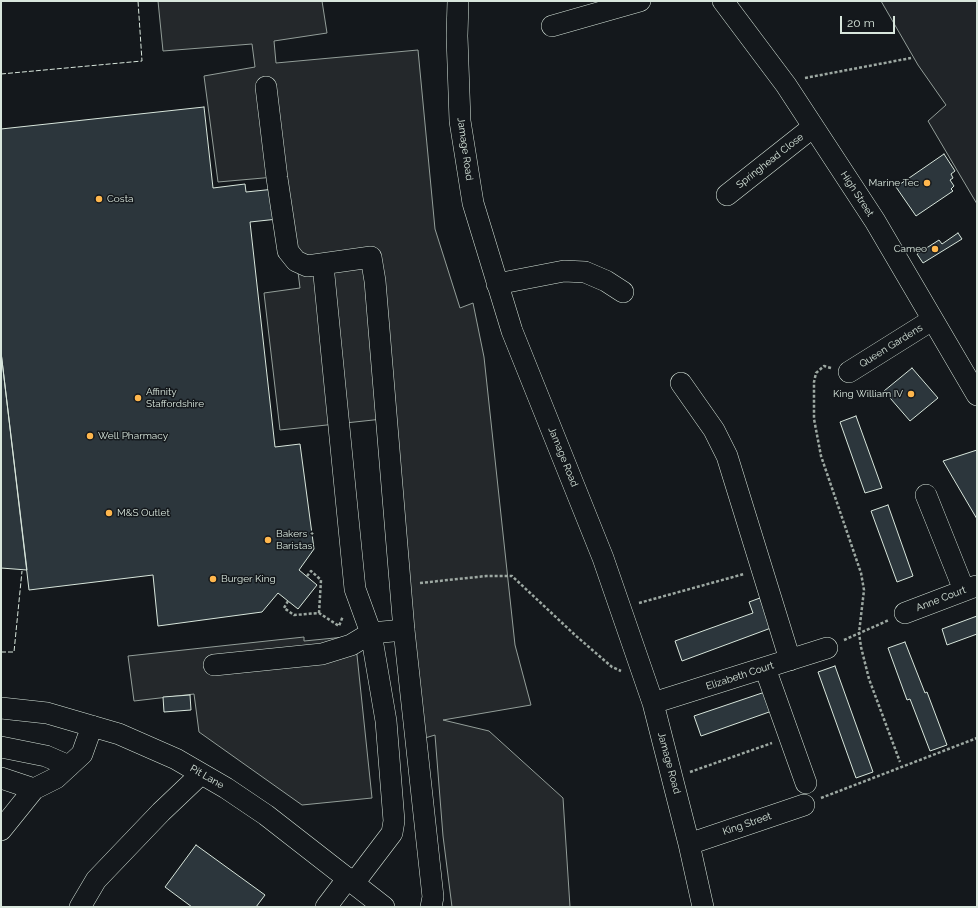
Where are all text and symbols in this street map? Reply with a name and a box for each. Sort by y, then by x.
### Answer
scale bar [842,8,897,34]
text: 20 m [847,16,875,30]
street label: Jamage Road [455,117,475,181]
street label: Springhead Close [734,131,806,191]
street label: High Street [838,169,876,219]
place label: Marine Tec [869,177,919,189]
marker: Marine Tec [922,178,932,188]
place label: Costa [107,193,133,205]
marker: Costa [94,194,104,204]
place label: Cameo [894,243,927,255]
marker: Cameo [930,244,940,254]
street label: Queen Gardens [857,322,925,370]
place label: Affinity Staffordshire [146,386,204,410]
place label: King William IV [833,388,903,400]
marker: King William IV [906,389,916,399]
marker: Affinity Staffordshire [133,393,143,403]
street label: Jamage Road [546,425,580,489]
place label: Well Pharmacy [98,430,168,442]
marker: Well Pharmacy [85,431,95,441]
place label: M&S Outlet [117,507,170,519]
marker: M&S Outlet [104,508,114,518]
place label: Bakers + Baristas [276,528,314,552]
marker: Bakers + Baristas [263,535,273,545]
place label: Burger King [221,573,276,585]
marker: Burger King [208,574,218,584]
street label: Anne Court [914,584,968,614]
street label: Elizabeth Court [705,659,775,693]
street label: Jamage Road [655,731,683,795]
street label: Pit Lane [188,762,226,792]
street label: King Street [721,810,773,838]

